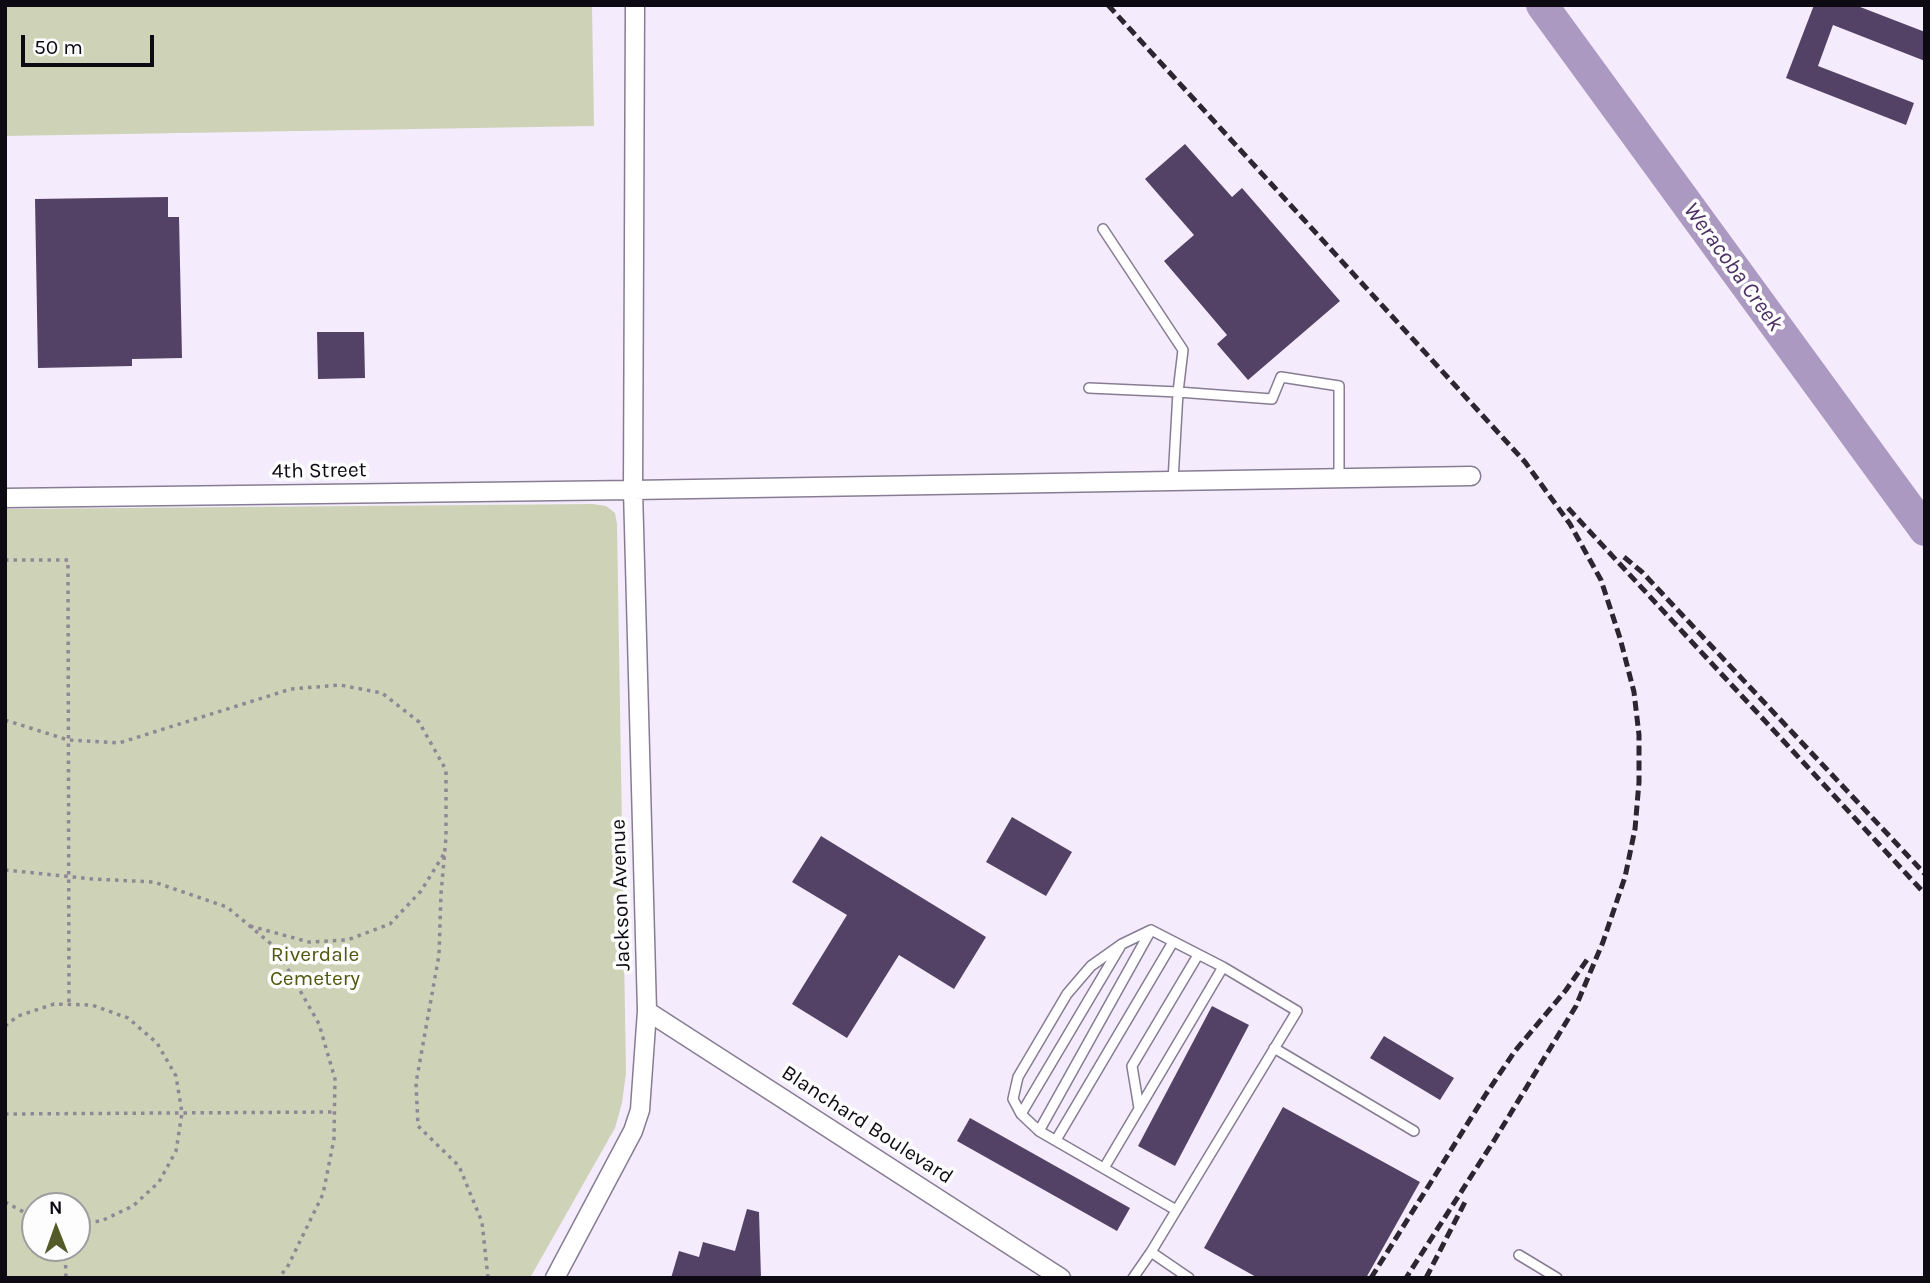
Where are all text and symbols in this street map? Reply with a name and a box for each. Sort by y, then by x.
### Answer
scale bar [24,21,158,65]
text: 50 m [34,35,83,59]
water label: Weracoba Creek [1677,197,1789,337]
street label: 4th Street [271,458,367,484]
street label: Jackson Avenue [606,819,636,971]
park label: Riverdale Cemetery [270,942,360,992]
street label: Blanchard Boulevard [777,1060,957,1190]
north arrow [21,1192,91,1262]
text: N [49,1197,63,1219]

